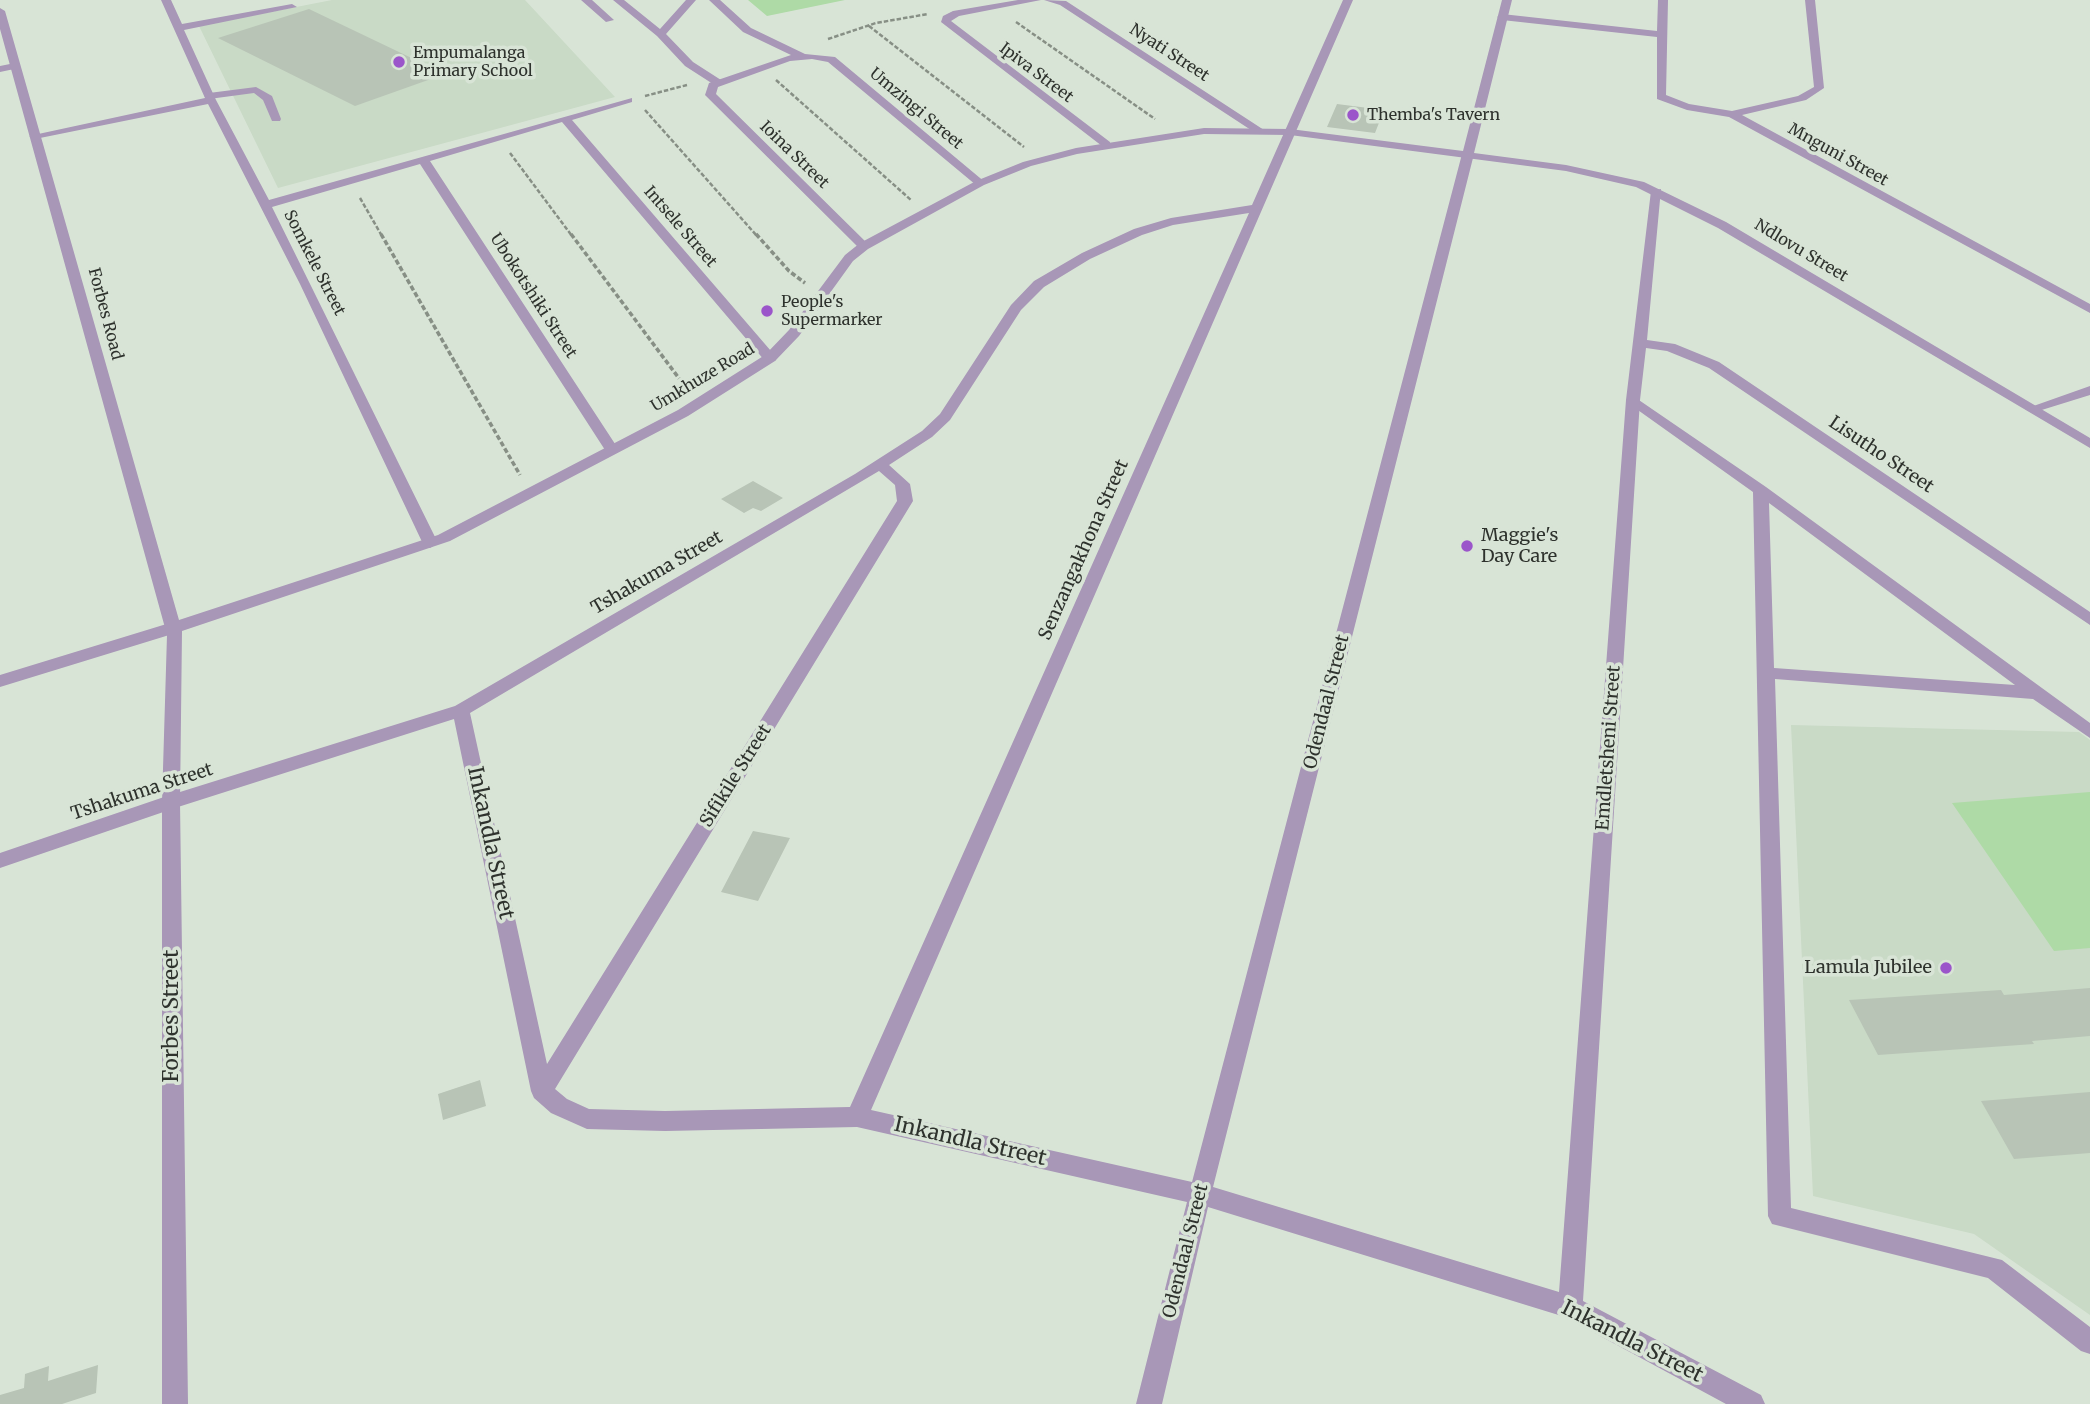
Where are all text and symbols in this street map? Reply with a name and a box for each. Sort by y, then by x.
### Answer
street label: Nyati Street [1126,20,1212,86]
street label: Ipiva Street [995,39,1077,107]
place label: Empumalanga Primary School [413,43,533,81]
marker: Empumalanga Primary School [391,54,407,70]
street label: Umzingi Street [865,64,967,154]
place label: Themba's Tavern [1367,105,1500,125]
marker: Themba's Tavern [1345,107,1361,123]
street label: Ioina Street [755,117,833,193]
street label: Mnguni Street [1785,120,1891,190]
street label: Intsele Street [639,182,721,272]
street label: Somkele Street [279,207,349,319]
street label: Ndlovu Street [1751,216,1851,286]
street label: Ubokotshiki Street [486,230,580,362]
street label: Forbes Road [84,266,126,362]
place label: People's Supermarker [781,292,883,330]
marker: People's Supermarker [759,303,775,319]
street label: Umkhuze Road [648,340,758,416]
street label: Lisutho Street [1825,412,1937,498]
street label: Senzangakhona Street [1034,456,1134,644]
place label: Maggie's Day Care [1481,525,1558,568]
street label: Tshakuma Street [587,527,727,619]
marker: Maggie's Day Care [1459,538,1475,554]
street label: Odendaal Street [1300,633,1354,771]
street label: Emdletsheni Street [1592,665,1626,831]
street label: Sifikile Street [696,721,776,831]
street label: Tshakuma Street [68,759,216,825]
street label: Inkandla Street [462,764,518,922]
street label: Forbes Street [159,950,185,1082]
place label: Lamula Jubilee [1804,957,1932,979]
marker: Lamula Jubilee [1938,960,1954,976]
street label: Inkandla Street [891,1112,1049,1172]
street label: Odendaal Street [1159,1182,1213,1320]
street label: Inkandla Street [1557,1295,1707,1389]

